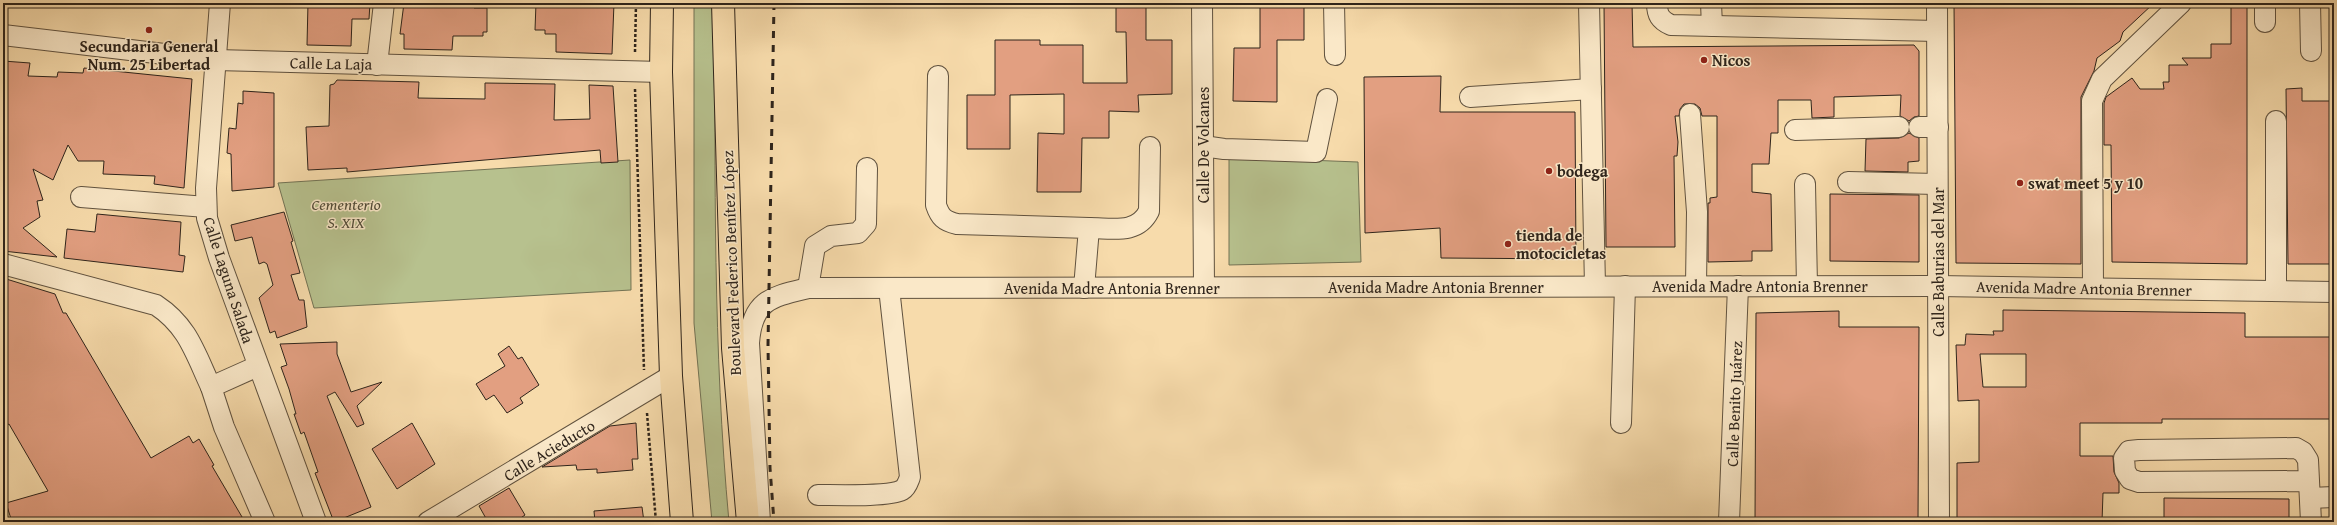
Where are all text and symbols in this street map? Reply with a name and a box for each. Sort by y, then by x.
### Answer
marker: Secundaria General Num. 25 Libertad [144,25,154,35]
place label: Secundaria General Num. 25 Libertad [80,34,219,76]
place label: Nicos [1712,48,1751,72]
street label: Calle La Laja [290,50,373,76]
marker: Nicos [1699,55,1709,65]
street label: Calle De Volcanes [1191,87,1215,203]
street label: Boulevard Federico Benítez López [715,150,747,376]
place label: bodega [1557,159,1609,183]
marker: bodega [1544,166,1554,176]
place label: swat meet 5 y 10 [2028,171,2143,195]
marker: swat meet 5 y 10 [2015,178,2025,188]
street label: Calle Baburias del Mar [1926,187,1950,337]
park label: Cementerio S. XIX [311,192,381,234]
street label: Calle Laguna Salada [197,214,261,347]
place label: tienda de motocicletas [1516,223,1606,265]
marker: tienda de motocicletas [1503,239,1513,249]
street label: Avenida Madre Antonia Brenner [1652,274,1868,298]
street label: Avenida Madre Antonia Brenner [1976,274,2192,302]
street label: Avenida Madre Antonia Brenner [1328,275,1544,299]
street label: Avenida Madre Antonia Brenner [1004,276,1220,300]
street label: Calle Benito Juárez [1720,341,1748,467]
street label: Calle Acieducto [499,413,599,487]

